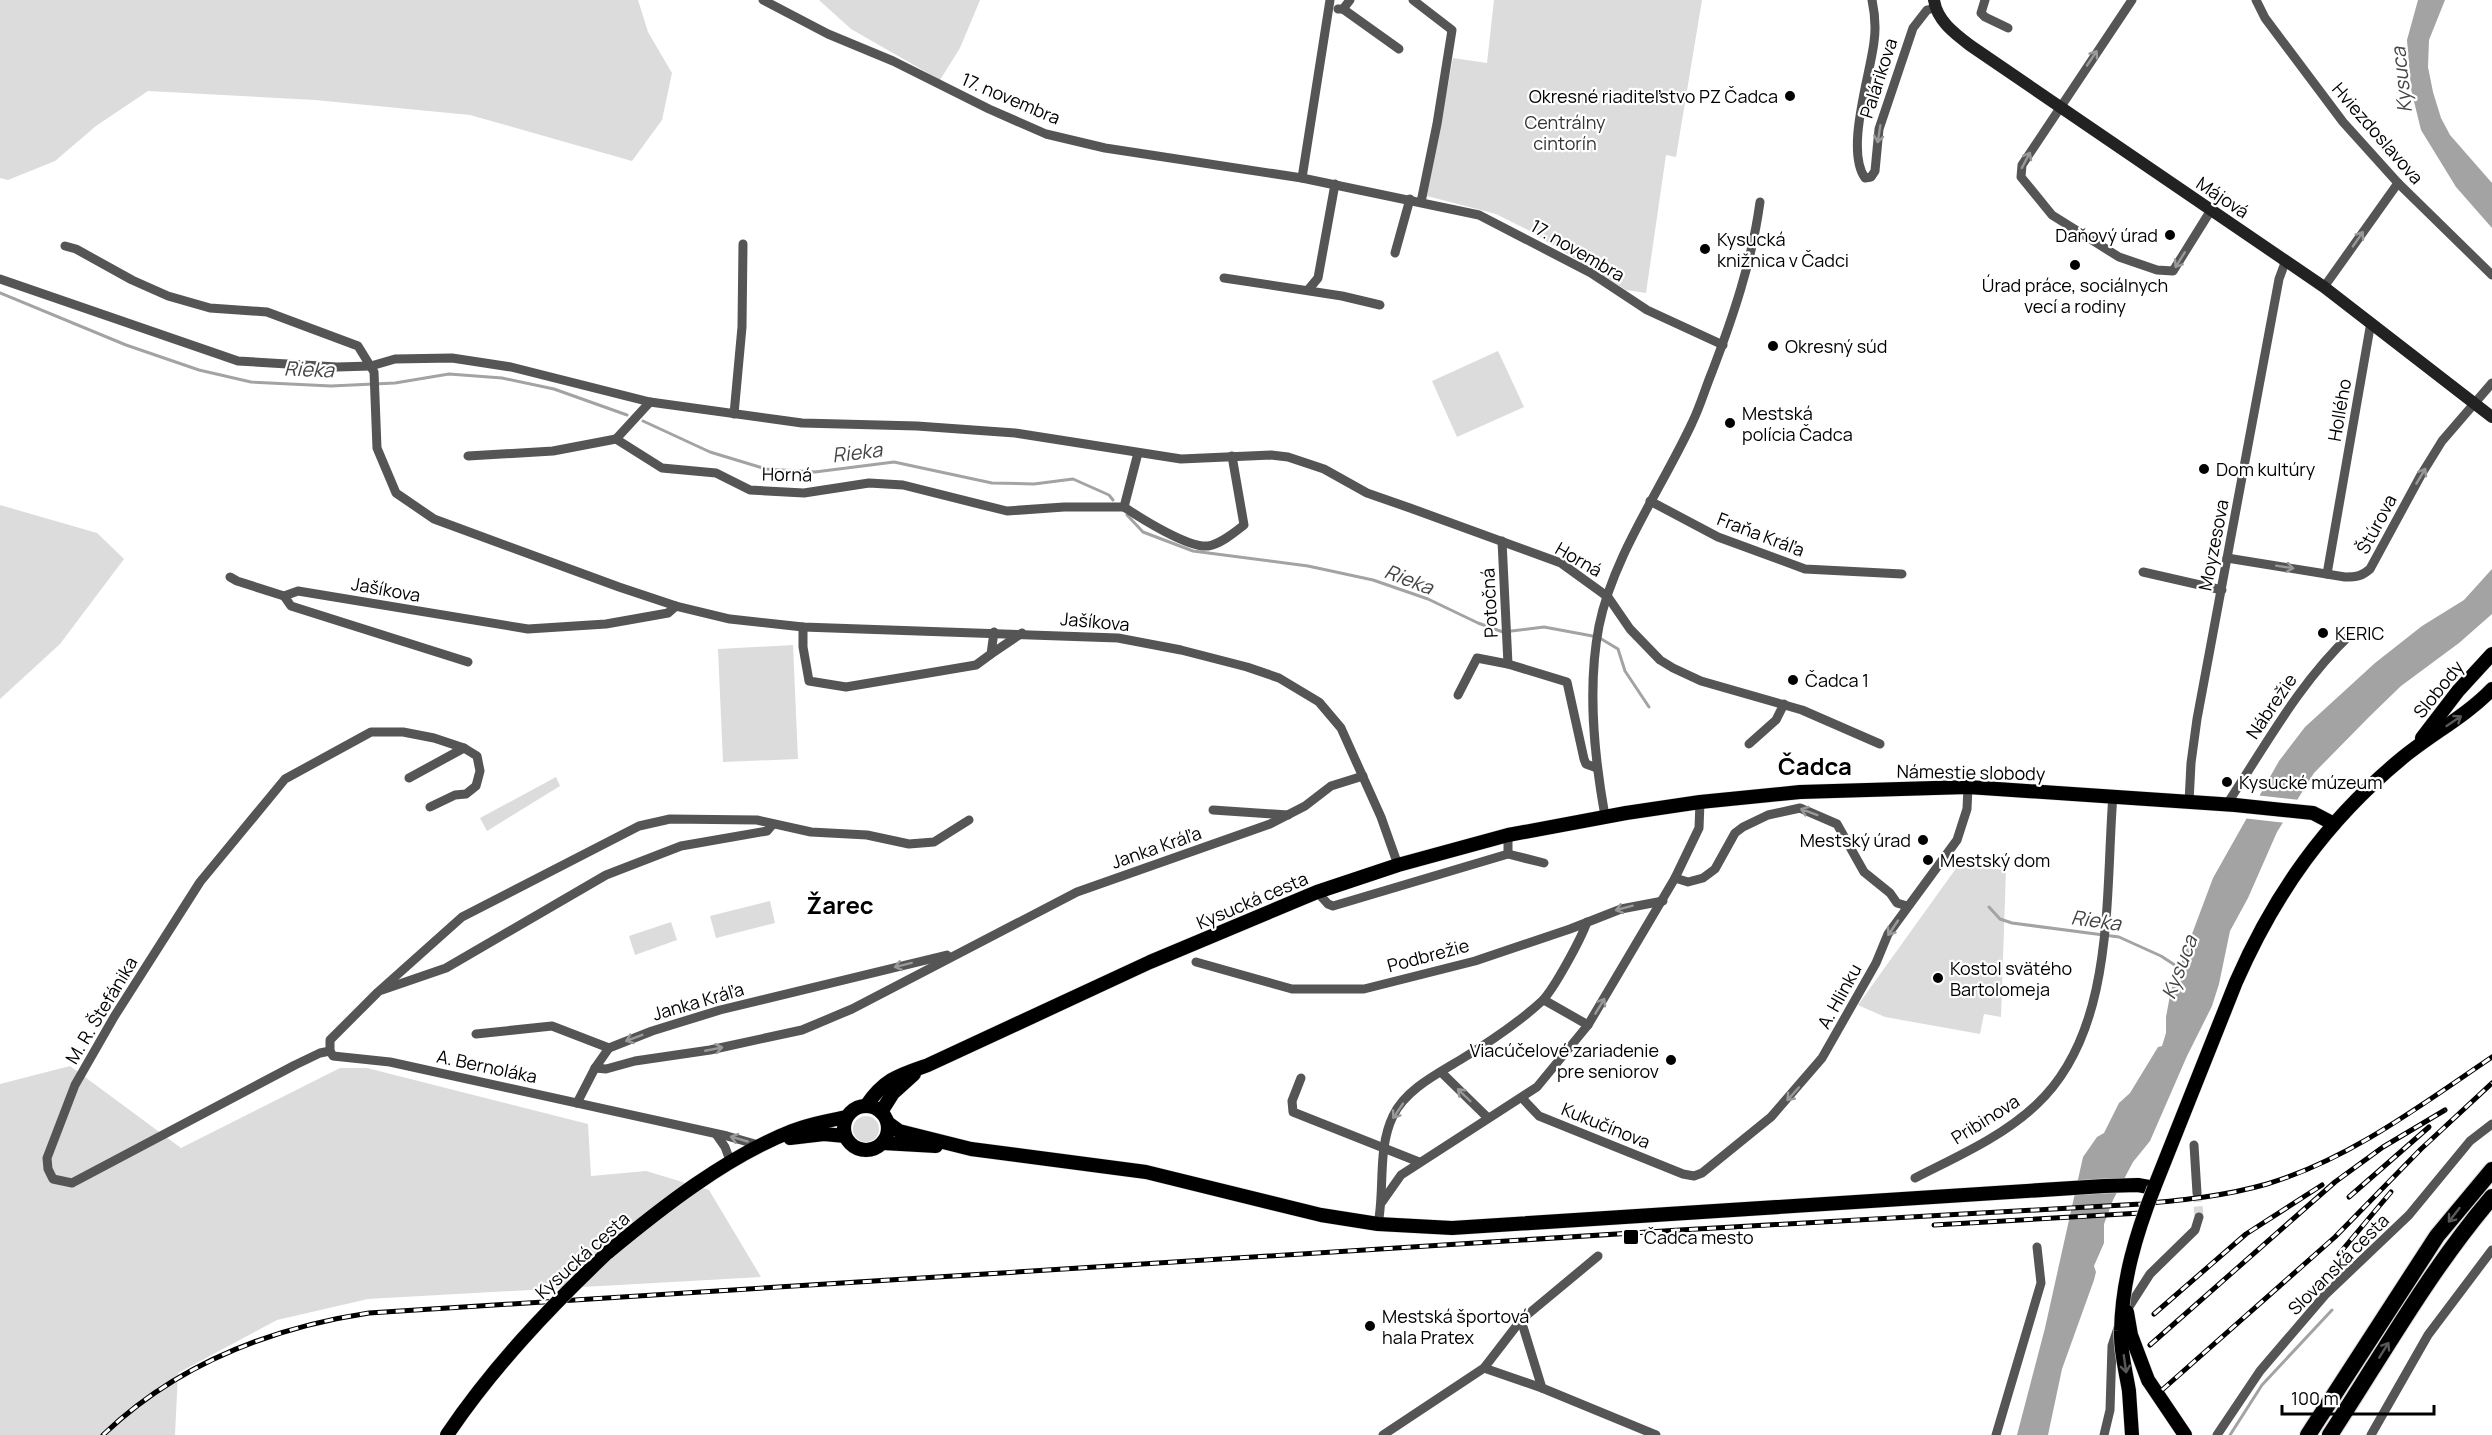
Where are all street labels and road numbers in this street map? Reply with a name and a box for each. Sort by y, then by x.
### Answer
street label: Palárikova [1854,35,1902,121]
street label: 17. novembra [958,66,1064,130]
street label: Hviezdoslavova [2327,77,2429,189]
street label: Májová [2192,171,2254,223]
street label: 17. novembra [1527,213,1629,287]
street label: Hollého [2322,377,2356,443]
street label: Horná [762,462,812,486]
street label: Štúrova [2350,490,2402,558]
street label: Moyzesova [2192,497,2234,593]
street label: Fraňa Kráľa [1714,506,1808,562]
street label: Horná [1551,536,1607,582]
street label: Potočná [1475,568,1503,638]
street label: Jašíkova [350,571,422,607]
street label: Jašíkova [1059,606,1131,636]
street label: Slobody [2407,655,2469,723]
street label: Nábrežie [2240,669,2302,743]
street label: Námestie slobody [1896,759,2046,785]
street label: Janka Kráľa [1108,820,1204,874]
street label: Kysucká cesta [1193,866,1311,934]
street label: Podbrežie [1384,933,1472,977]
street label: M. R. Štefánika [59,952,143,1068]
street label: A. Hlinku [1811,959,1867,1033]
street label: Janka Kráľa [650,977,746,1025]
street label: A. Bernoláka [435,1044,539,1088]
street label: Pribinova [1946,1089,2024,1149]
street label: Kukučínova [1558,1096,1654,1154]
street label: Kysucká cesta [530,1206,634,1304]
street label: Slovanská cesta [2282,1208,2394,1320]

